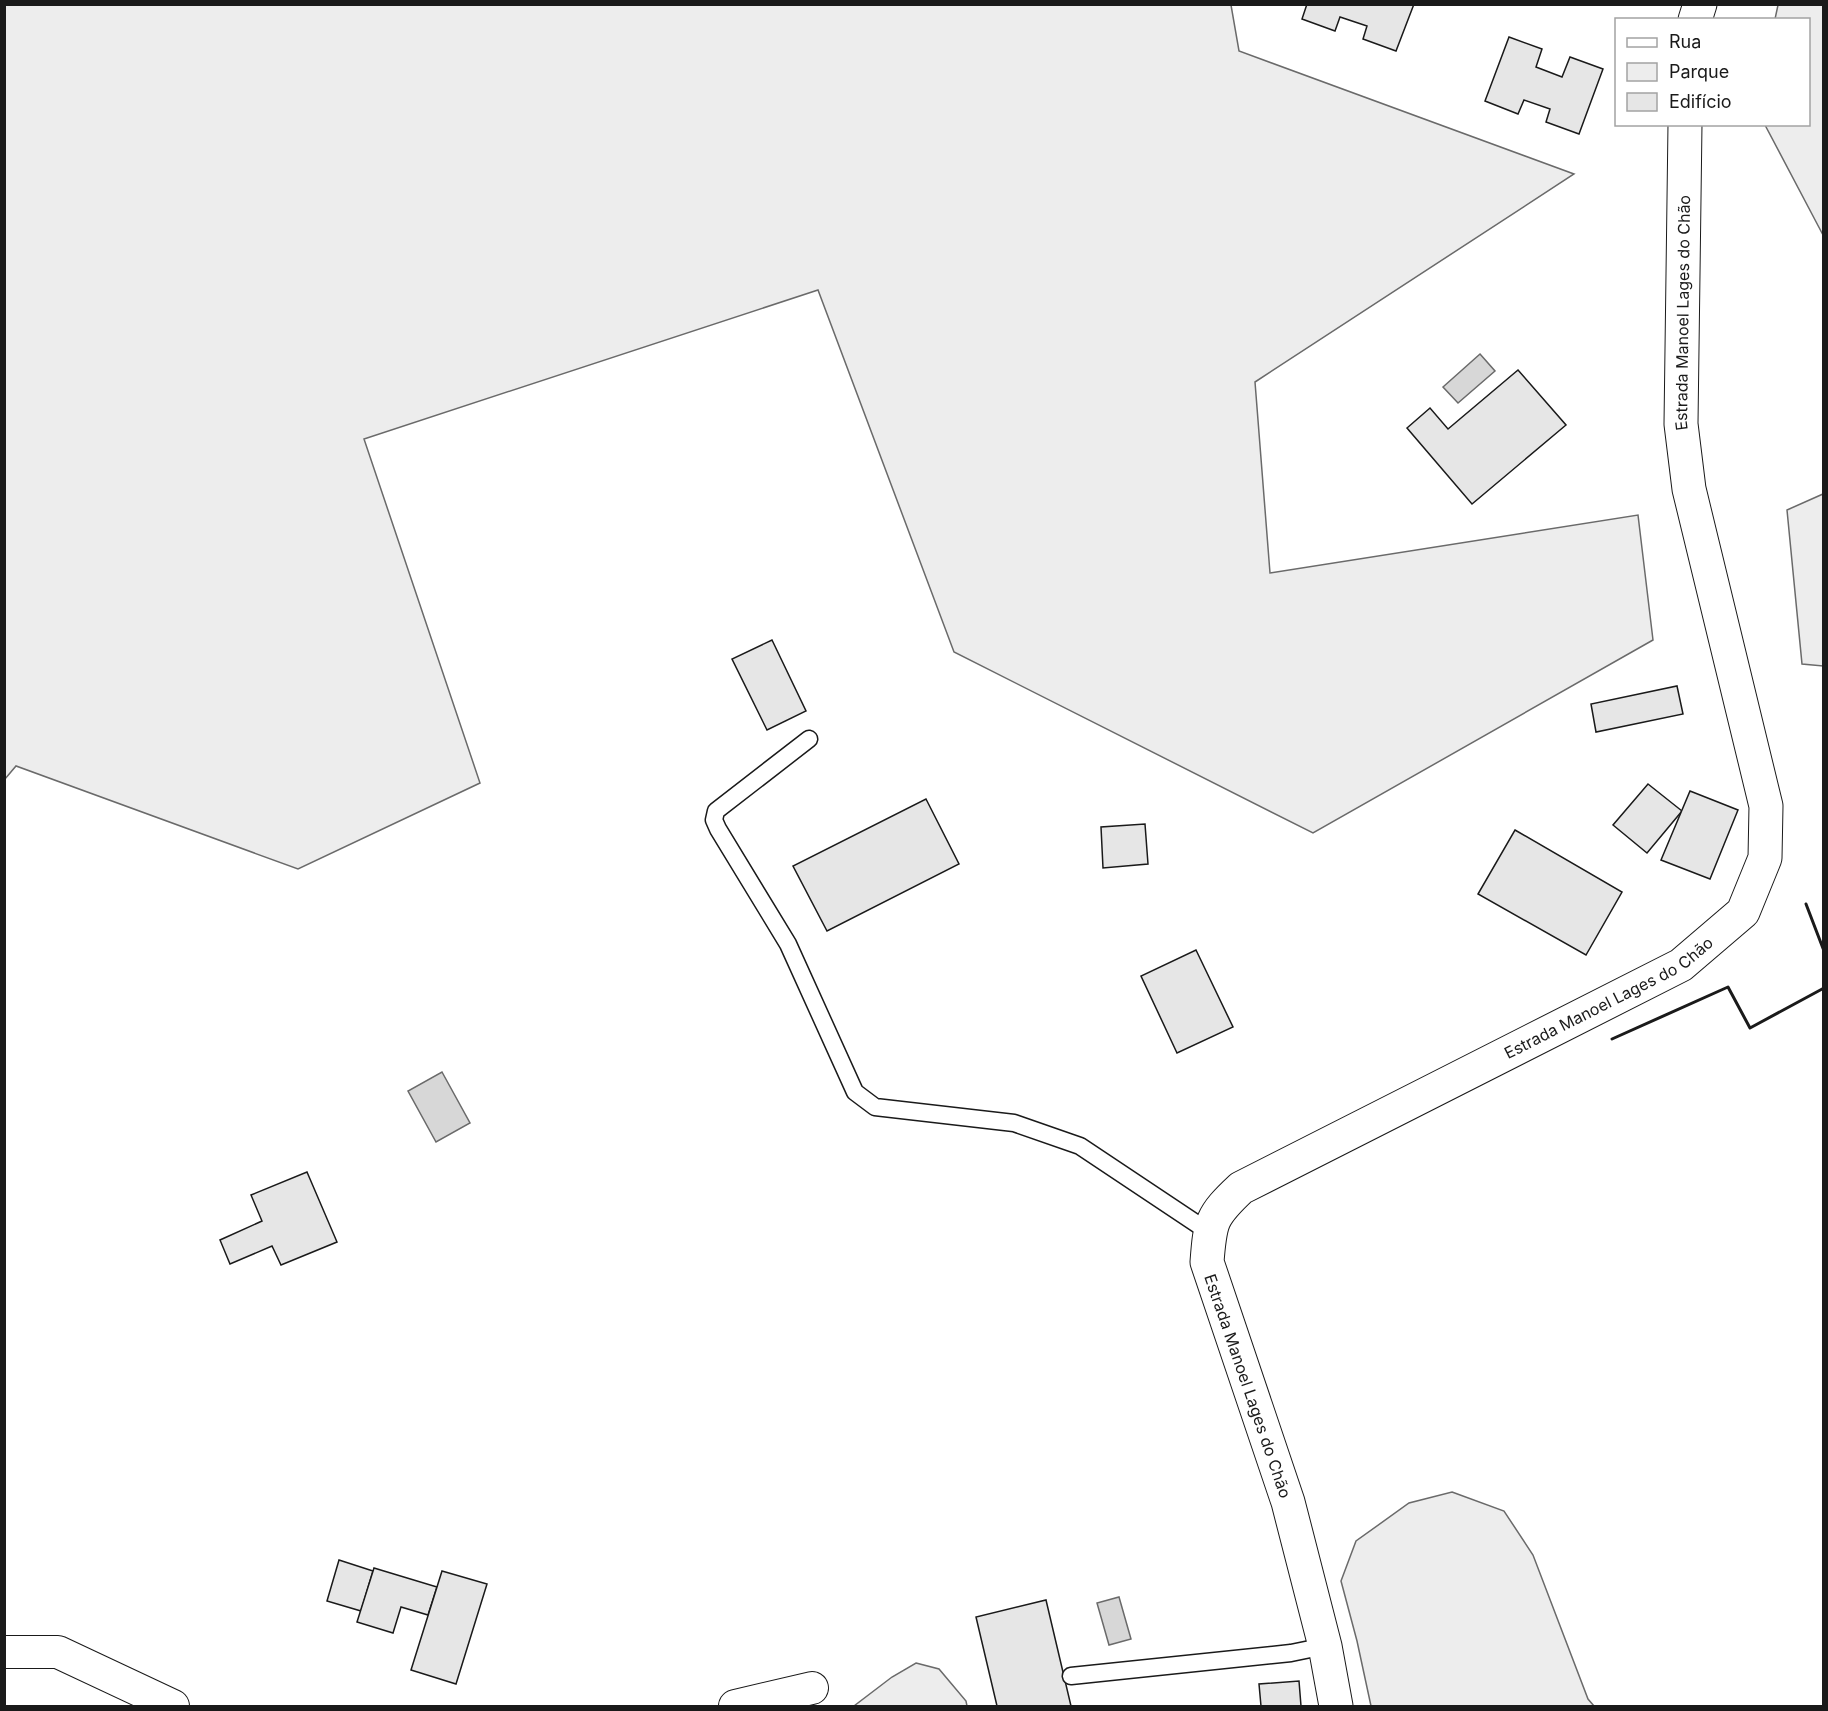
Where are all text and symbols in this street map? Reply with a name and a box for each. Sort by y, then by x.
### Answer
legend [1615,18,1810,126]
text: Rua [1669,31,1701,52]
text: Parque [1669,61,1729,82]
text: Edifício [1669,91,1732,112]
street label: Estrada Manoel Lages do Chão [1671,195,1694,432]
street label: Estrada Manoel Lages do Chão [1501,932,1717,1063]
street label: Estrada Manoel Lages do Chão [1200,1271,1296,1501]

